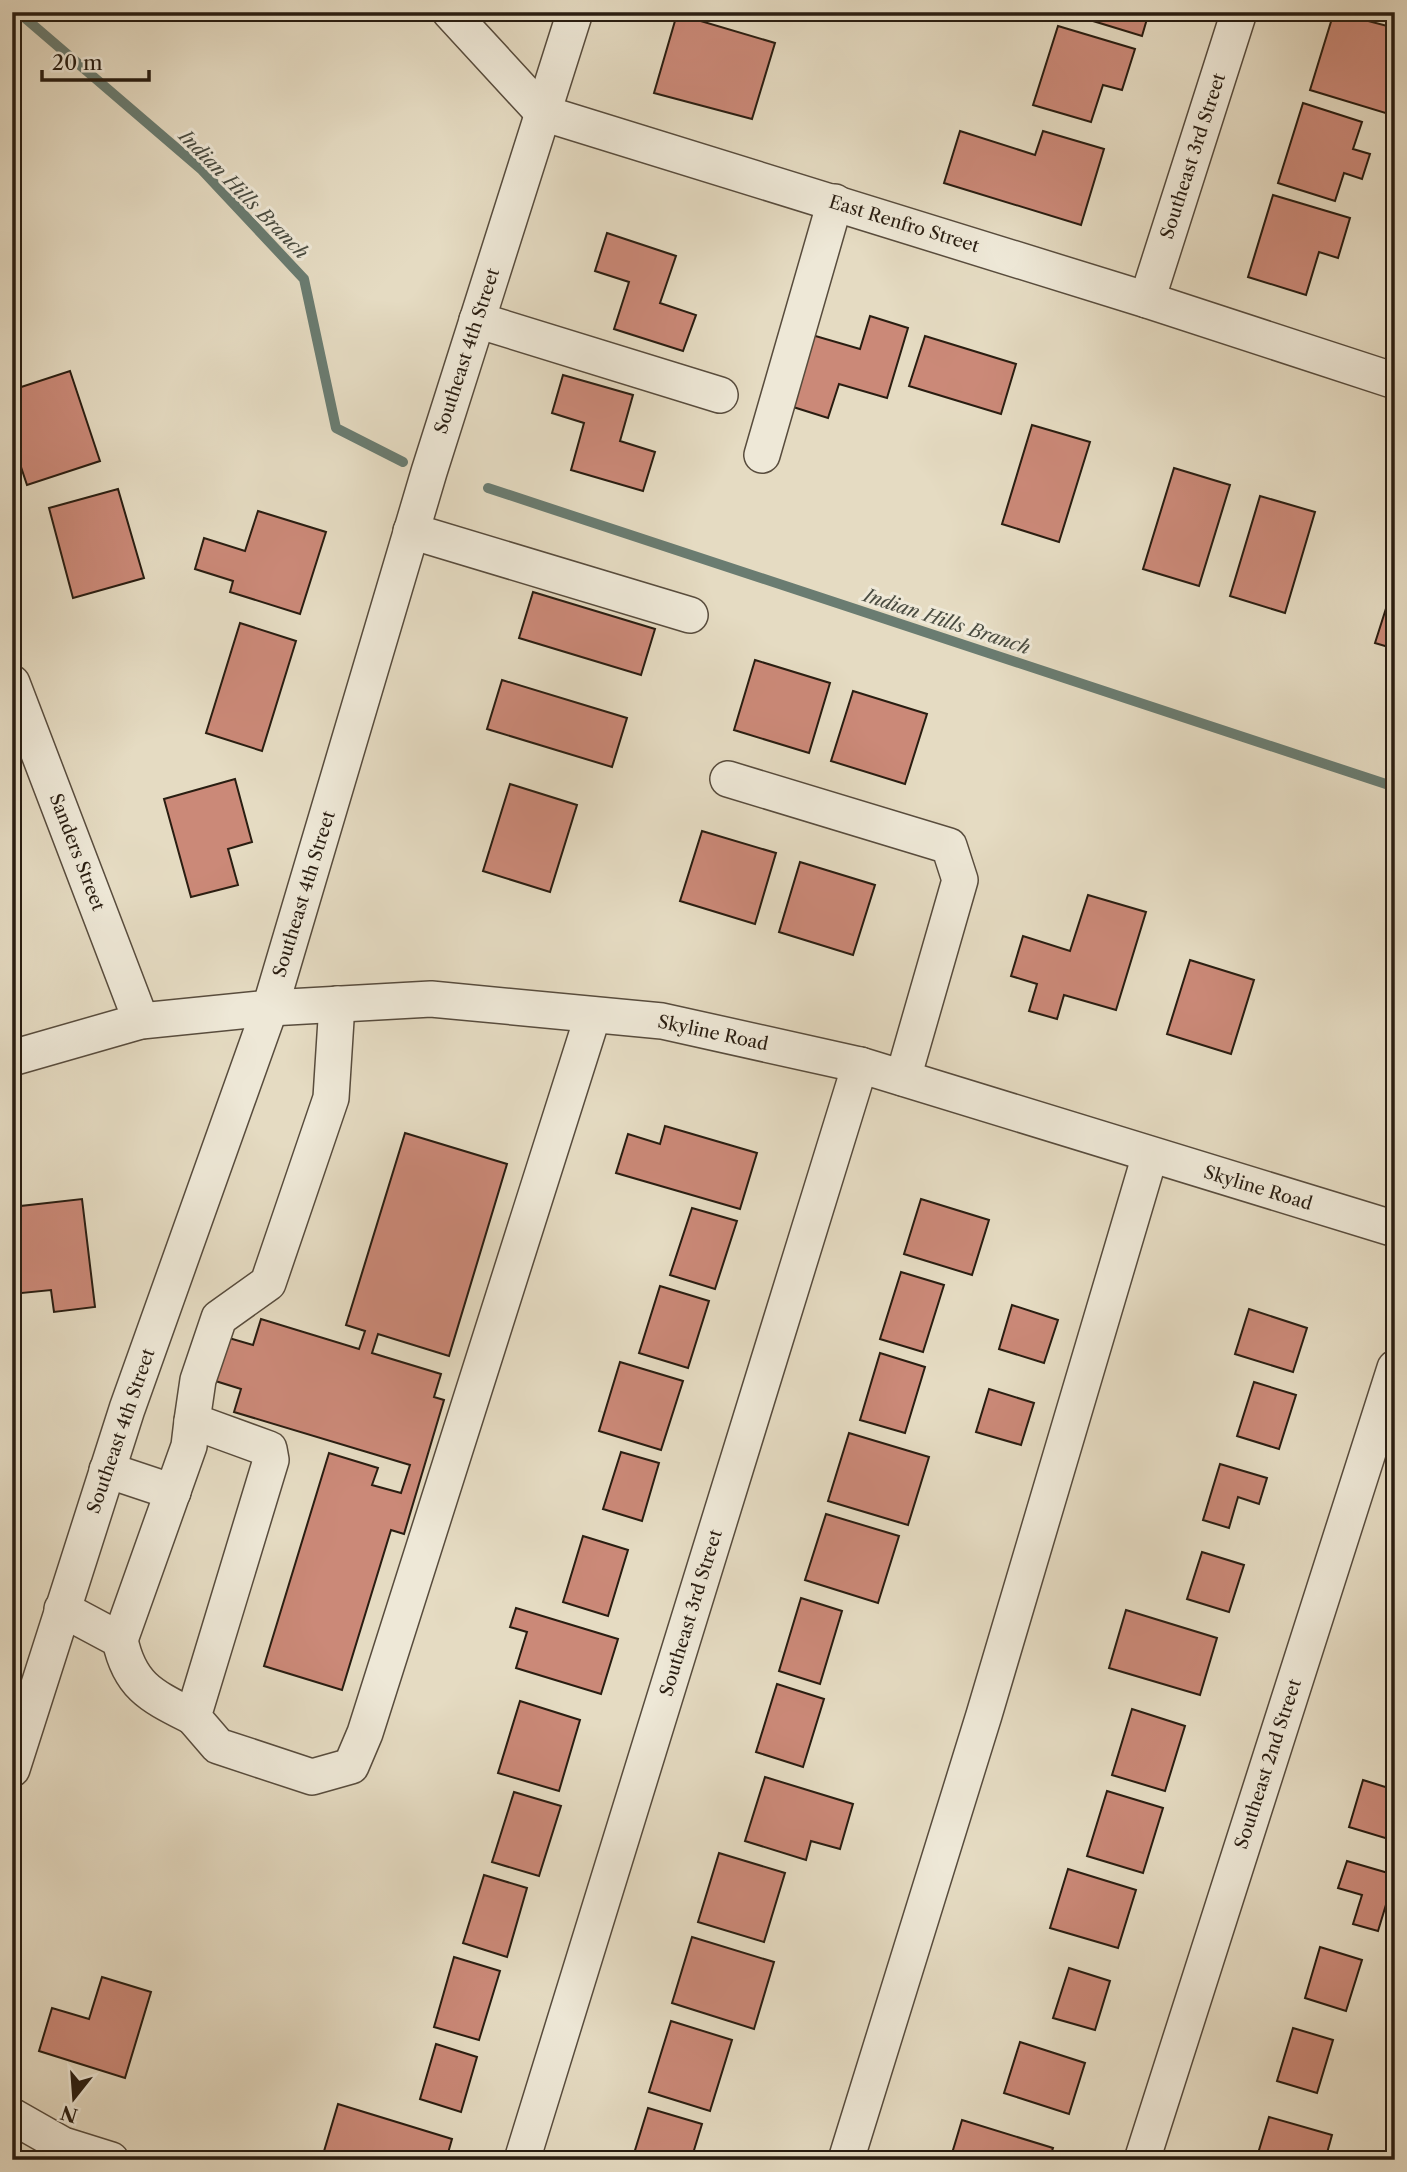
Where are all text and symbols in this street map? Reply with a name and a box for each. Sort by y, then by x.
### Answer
scale bar [42,38,149,82]
text: 20 m [52,50,103,75]
street label: Southeast 3rd Street [1156,70,1230,242]
water label: Indian Hills Branch [173,123,313,264]
street label: East Renfro Street [826,191,982,257]
street label: Southeast 4th Street [430,265,504,437]
water label: Indian Hills Branch [859,583,1033,659]
street label: Sanders Street [45,790,110,914]
street label: Southeast 4th Street [268,808,340,980]
street label: Skyline Road [656,1011,770,1055]
street label: Skyline Road [1201,1161,1315,1215]
street label: Southeast 4th Street [82,1345,160,1516]
street label: Southeast 3rd Street [655,1526,727,1699]
street label: Southeast 2nd Street [1230,1676,1306,1852]
north arrow [38,2064,108,2134]
text: N [58,2100,80,2127]

